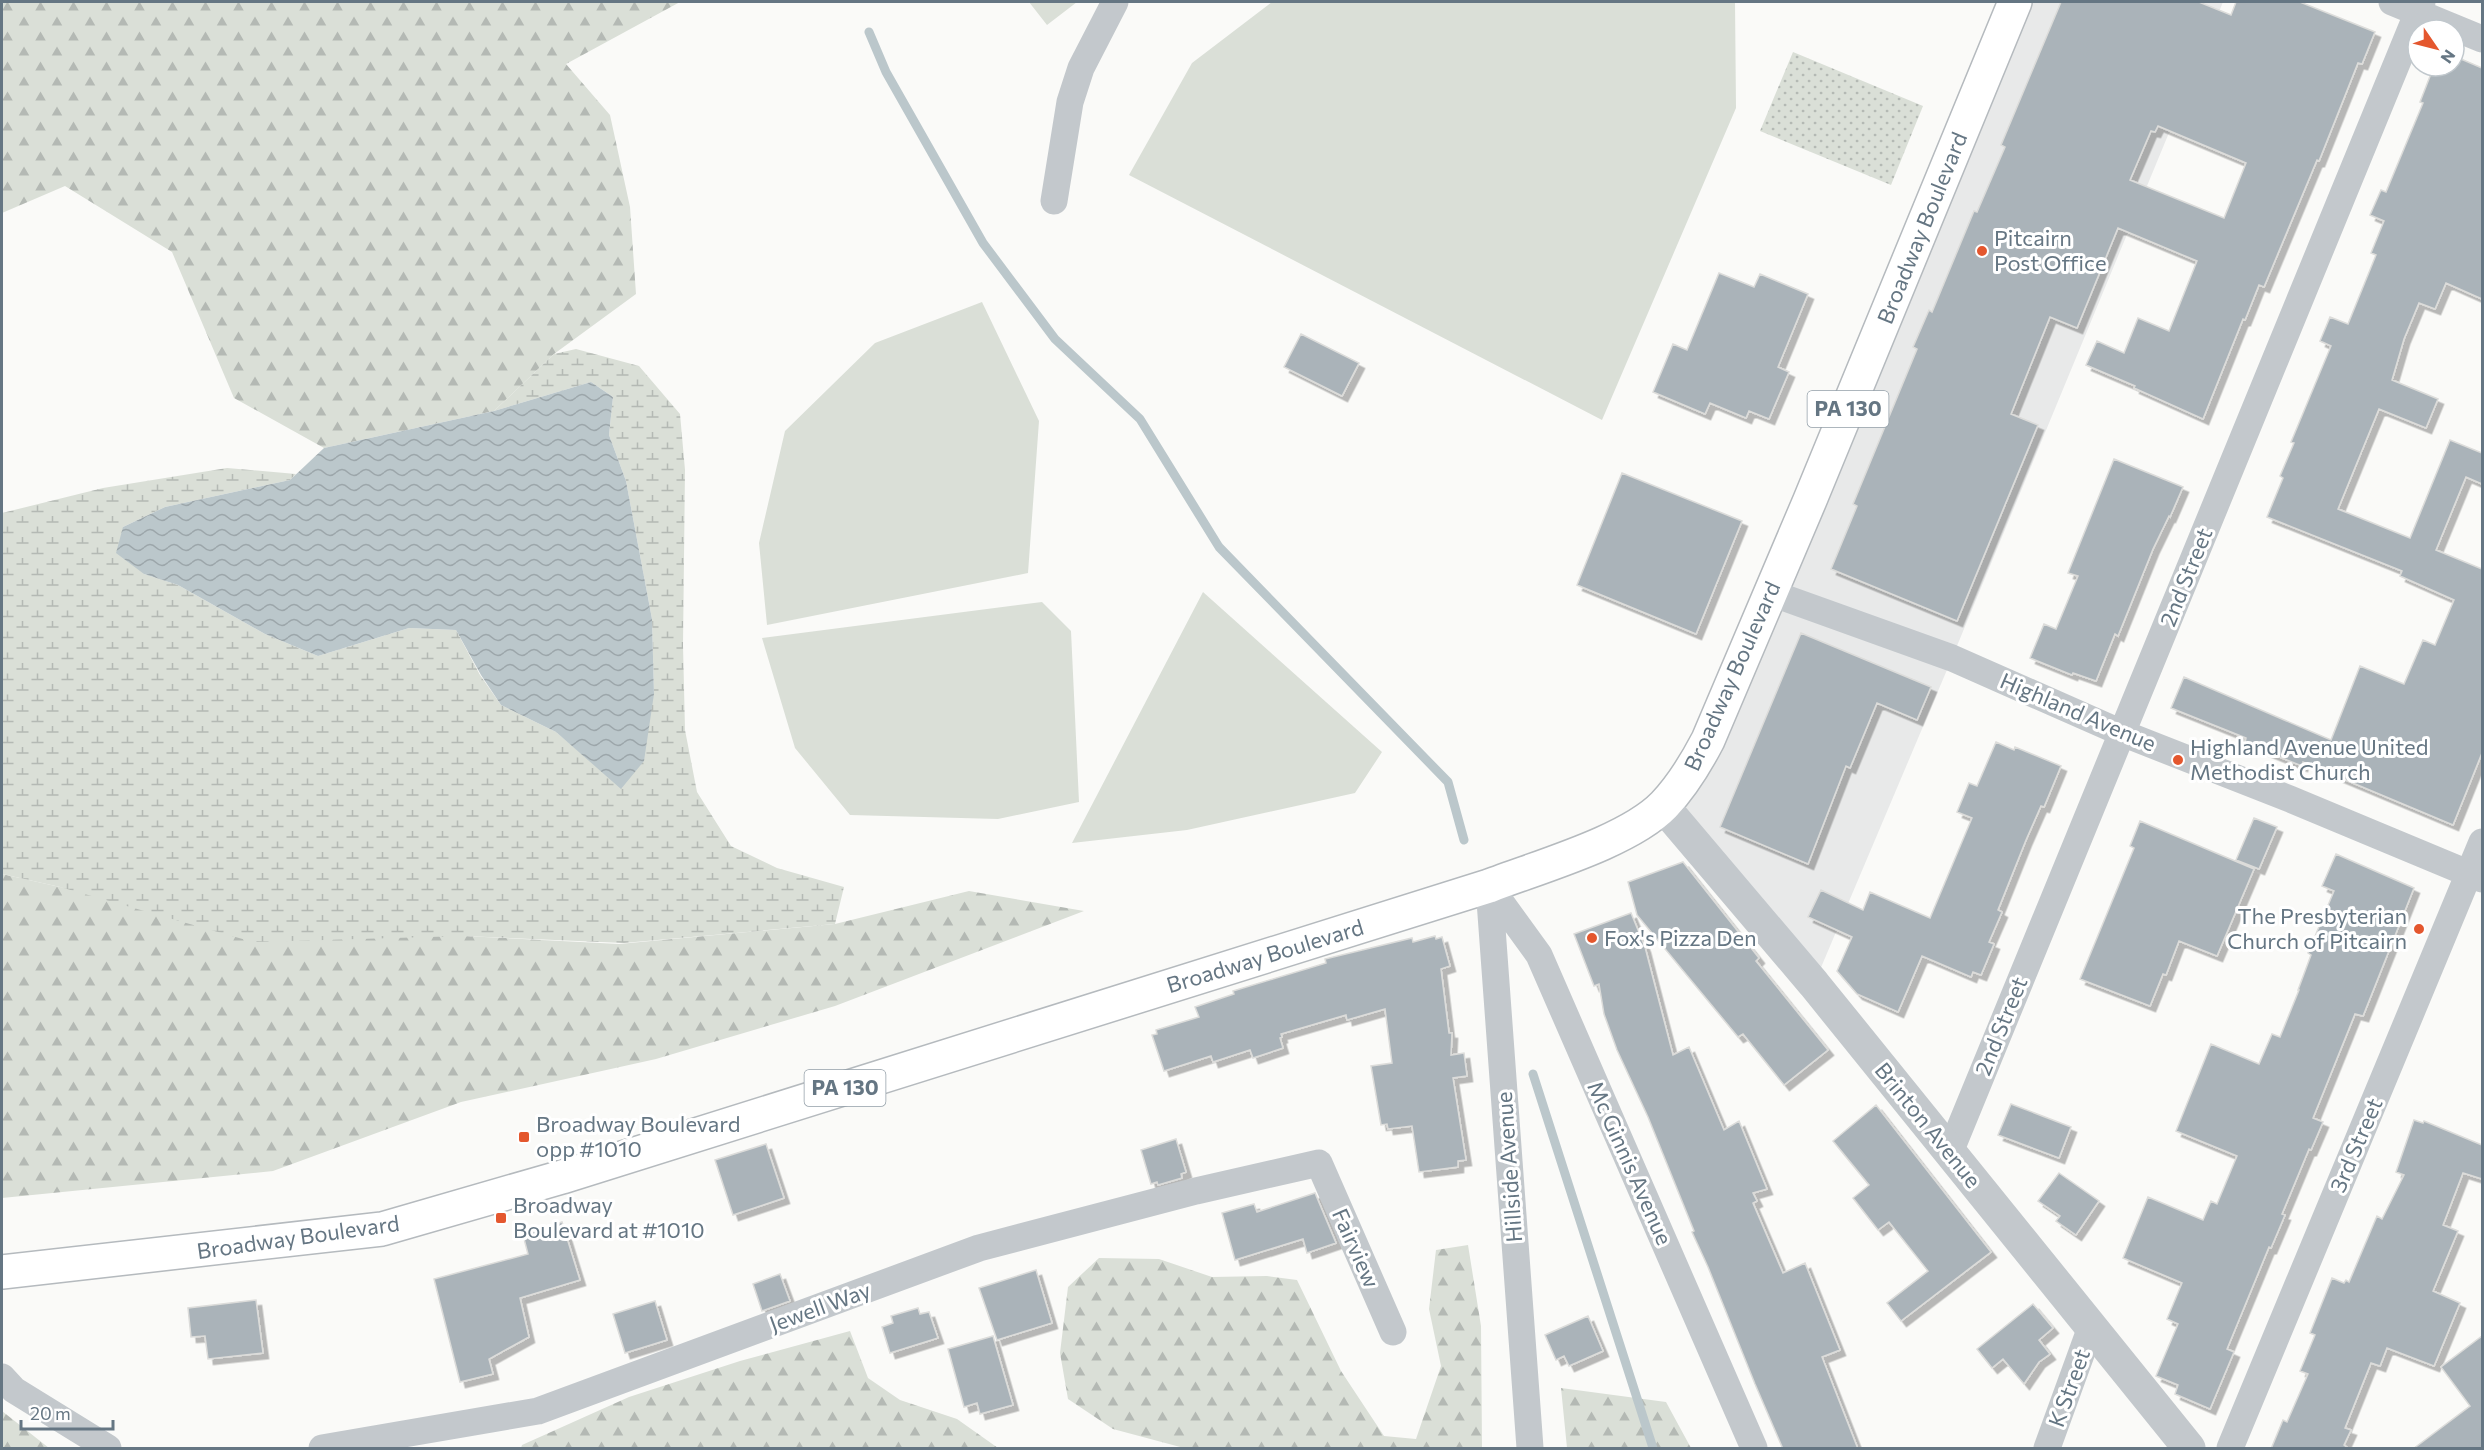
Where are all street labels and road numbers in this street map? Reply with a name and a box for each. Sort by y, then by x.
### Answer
street label: Broadway Boulevard [1871,128,1972,328]
road number: PA 130 [1808,391,1888,427]
street label: 2nd Street [2154,524,2218,630]
street label: Broadway Boulevard [1678,577,1785,775]
street label: Highland Avenue [1996,667,2160,757]
street label: Broadway Boulevard [1163,913,1367,998]
street label: 2nd Street [1969,973,2033,1079]
street label: Brinton Avenue [1870,1057,1987,1193]
road number: PA 130 [804,1070,886,1106]
street label: Mc Ginnis Avenue [1582,1077,1679,1249]
street label: Hillside Avenue [1490,1091,1527,1243]
street label: 3rd Street [2324,1093,2388,1196]
street label: Fairview [1327,1204,1386,1292]
street label: Broadway Boulevard [195,1209,401,1264]
street label: Jewell Way [765,1276,874,1337]
street label: K Street [2042,1345,2095,1431]

